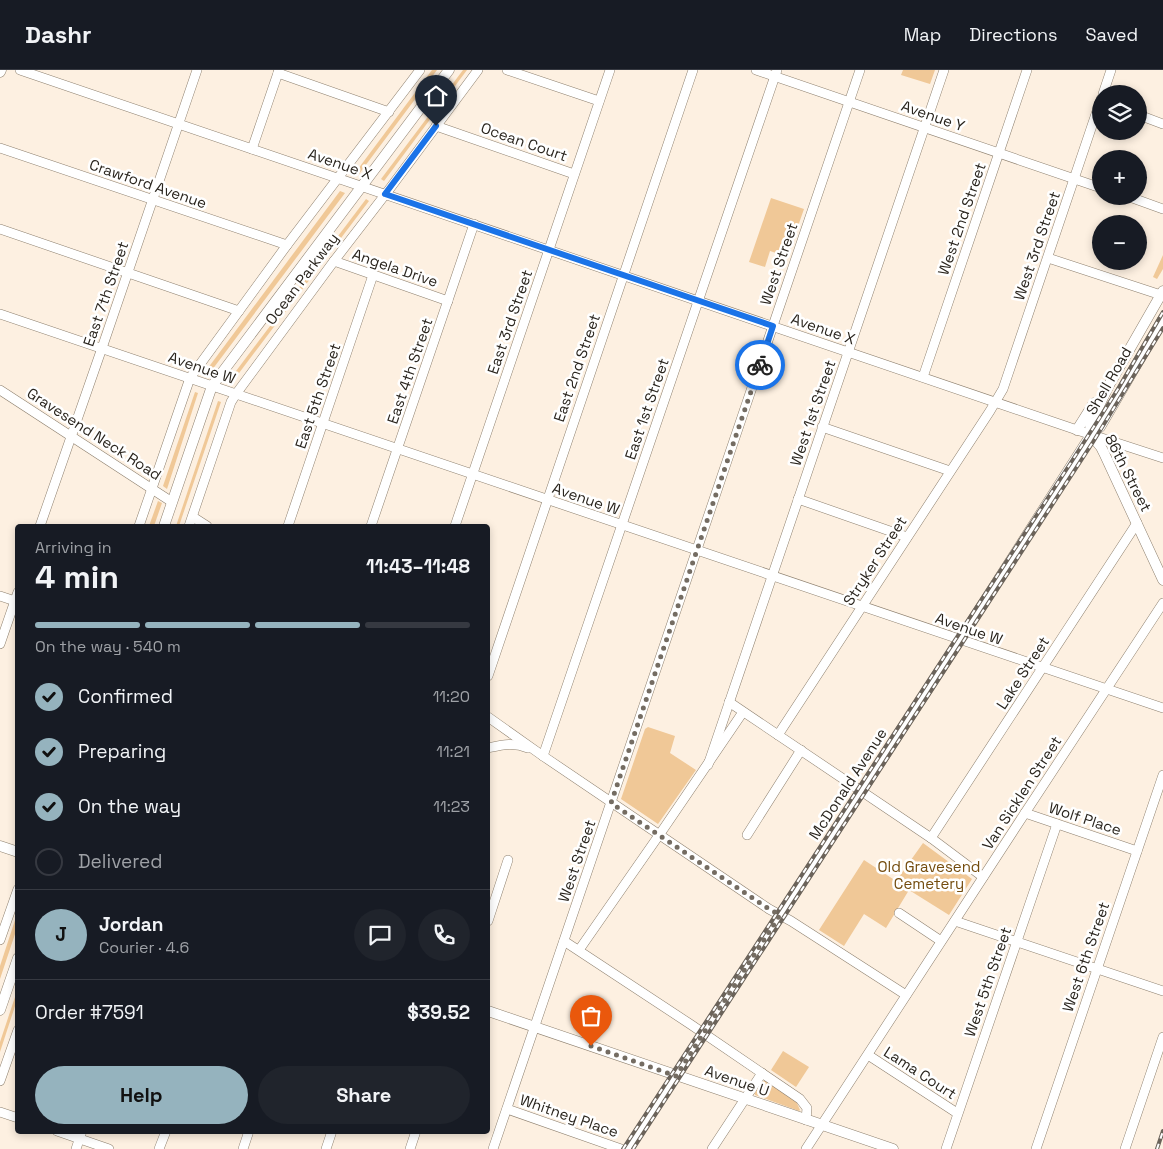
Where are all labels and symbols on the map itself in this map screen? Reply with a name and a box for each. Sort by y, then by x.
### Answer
pin [415,75,457,126]
street label: Avenue Y [899,96,967,135]
street label: Ocean Court [478,118,570,165]
street label: Avenue X [306,144,375,183]
street label: Crawford Avenue [87,155,209,213]
street label: West 2nd Street [933,160,990,278]
street label: West 3rd Street [1009,189,1064,303]
street label: West Street [756,220,802,308]
street label: Ocean Parkway [261,229,342,328]
street label: East 7th Street [79,239,132,349]
street label: Angela Drive [350,244,441,291]
street label: East 3rd Street [483,267,536,377]
street label: Avenue X [789,309,858,348]
street label: East 2nd Street [549,311,604,424]
street label: East 4th Street [383,315,437,426]
courier [735,340,785,390]
street label: East 5th Street [291,341,344,451]
street label: Shell Road [1082,343,1136,418]
street label: Avenue W [166,347,238,388]
street label: East 1st Street [620,355,673,462]
street label: West 1st Street [785,357,840,468]
street label: Gravesend Neck Road [24,383,165,484]
street label: 86th Street [1101,431,1156,515]
street label: Avenue W [550,478,622,519]
street label: Stryker Street [839,512,911,609]
street label: Avenue W [933,608,1005,649]
street label: Lake Street [992,633,1053,713]
street label: McDonald Avenue [804,724,891,843]
street label: Van Sicklen Street [978,732,1065,853]
street label: Wolf Place [1046,798,1124,839]
street label: West Street [554,817,600,905]
park label: Old Gravesend Cemetery [877,857,981,893]
street label: West 6th Street [1058,899,1113,1014]
street label: West 5th Street [960,924,1015,1039]
pin [570,995,612,1046]
street label: Lama Court [880,1042,960,1103]
street label: Avenue U [702,1061,772,1100]
street label: Whitney Place [517,1090,621,1141]

